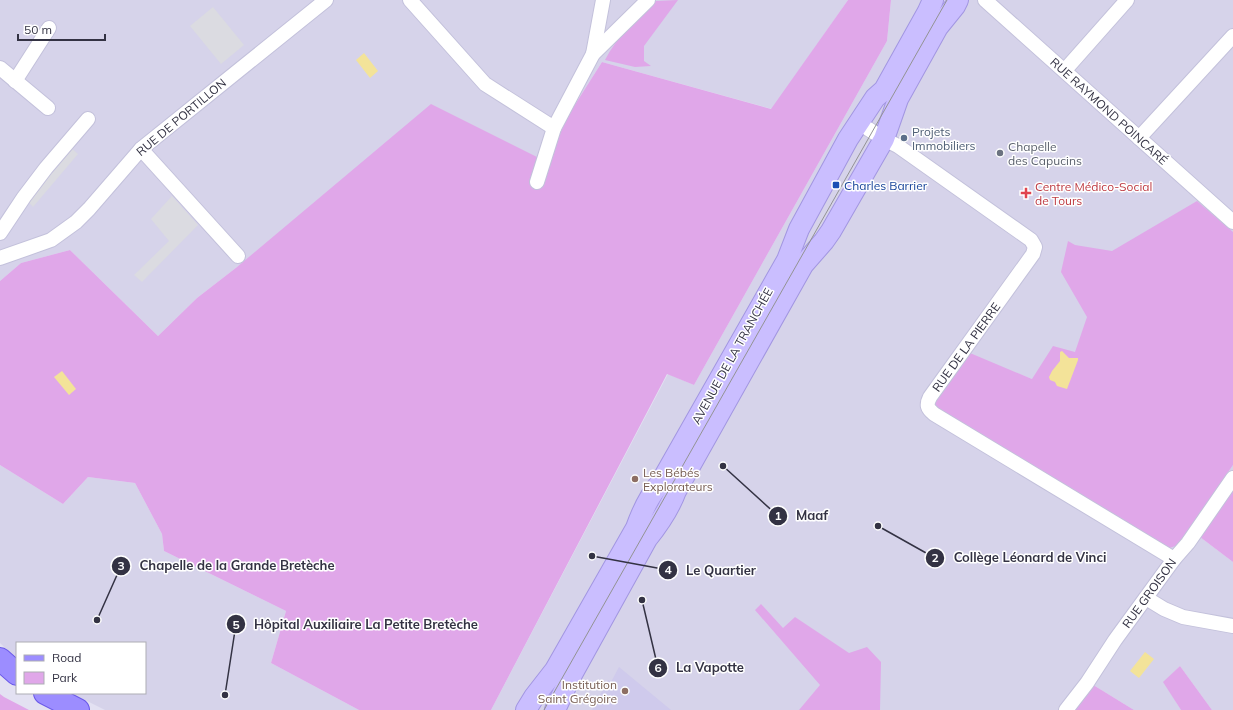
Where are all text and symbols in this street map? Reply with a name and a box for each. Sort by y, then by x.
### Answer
scale bar [18,16,105,42]
text: 50 m [24,22,52,37]
street label: RUE RAYMOND POINCARÉ [1047,54,1171,168]
street label: RUE DE PORTILLON [133,75,229,159]
place label: Projets Immobiliers [912,124,976,153]
marker: Projets Immobiliers [899,133,909,143]
place label: Chapelle des Capucins [1008,139,1082,168]
marker: Chapelle des Capucins [995,148,1005,158]
place label: Charles Barrier [844,178,928,193]
place label: Centre Médico-Social de Tours [1035,179,1152,208]
marker: Charles Barrier [831,180,841,190]
marker: Centre Médico-Social de Tours [1020,187,1032,199]
street label: AVENUE DE LA TRANCHÉE [688,285,776,427]
street label: RUE DE LA PIERRE [929,300,1003,394]
place label: Les Bébés Explorateurs [643,465,713,494]
marker: Les Bébés Explorateurs [630,474,640,484]
callout: Maaf [768,503,836,528]
text: Maaf [796,507,828,523]
text: 1 [774,508,782,523]
callout: Collège Léonard de Vinci [925,545,1114,570]
text: Collège Léonard de Vinci [954,549,1106,565]
text: 2 [931,550,939,565]
callout: Chapelle de la Grande Bretèche [111,553,342,578]
street label: RUE GROISON [1119,555,1179,631]
text: Chapelle de la Grande Bretèche [139,557,335,573]
callout: Le Quartier [658,557,764,582]
text: 3 [117,558,125,573]
text: 4 [664,562,672,577]
text: Le Quartier [686,562,757,578]
callout: Hôpital Auxiliaire La Petite Bretèche [226,612,486,637]
text: Hôpital Auxiliaire La Petite Bretèche [254,616,478,632]
text: 5 [232,617,240,632]
legend [16,642,146,694]
text: Road [52,650,81,665]
callout: La Vapotte [648,655,752,680]
text: La Vapotte [676,659,744,675]
text: 6 [654,660,662,675]
text: Park [52,670,78,685]
place label: Institution Saint Grégoire [538,677,617,706]
marker: Institution Saint Grégoire [620,686,630,696]

